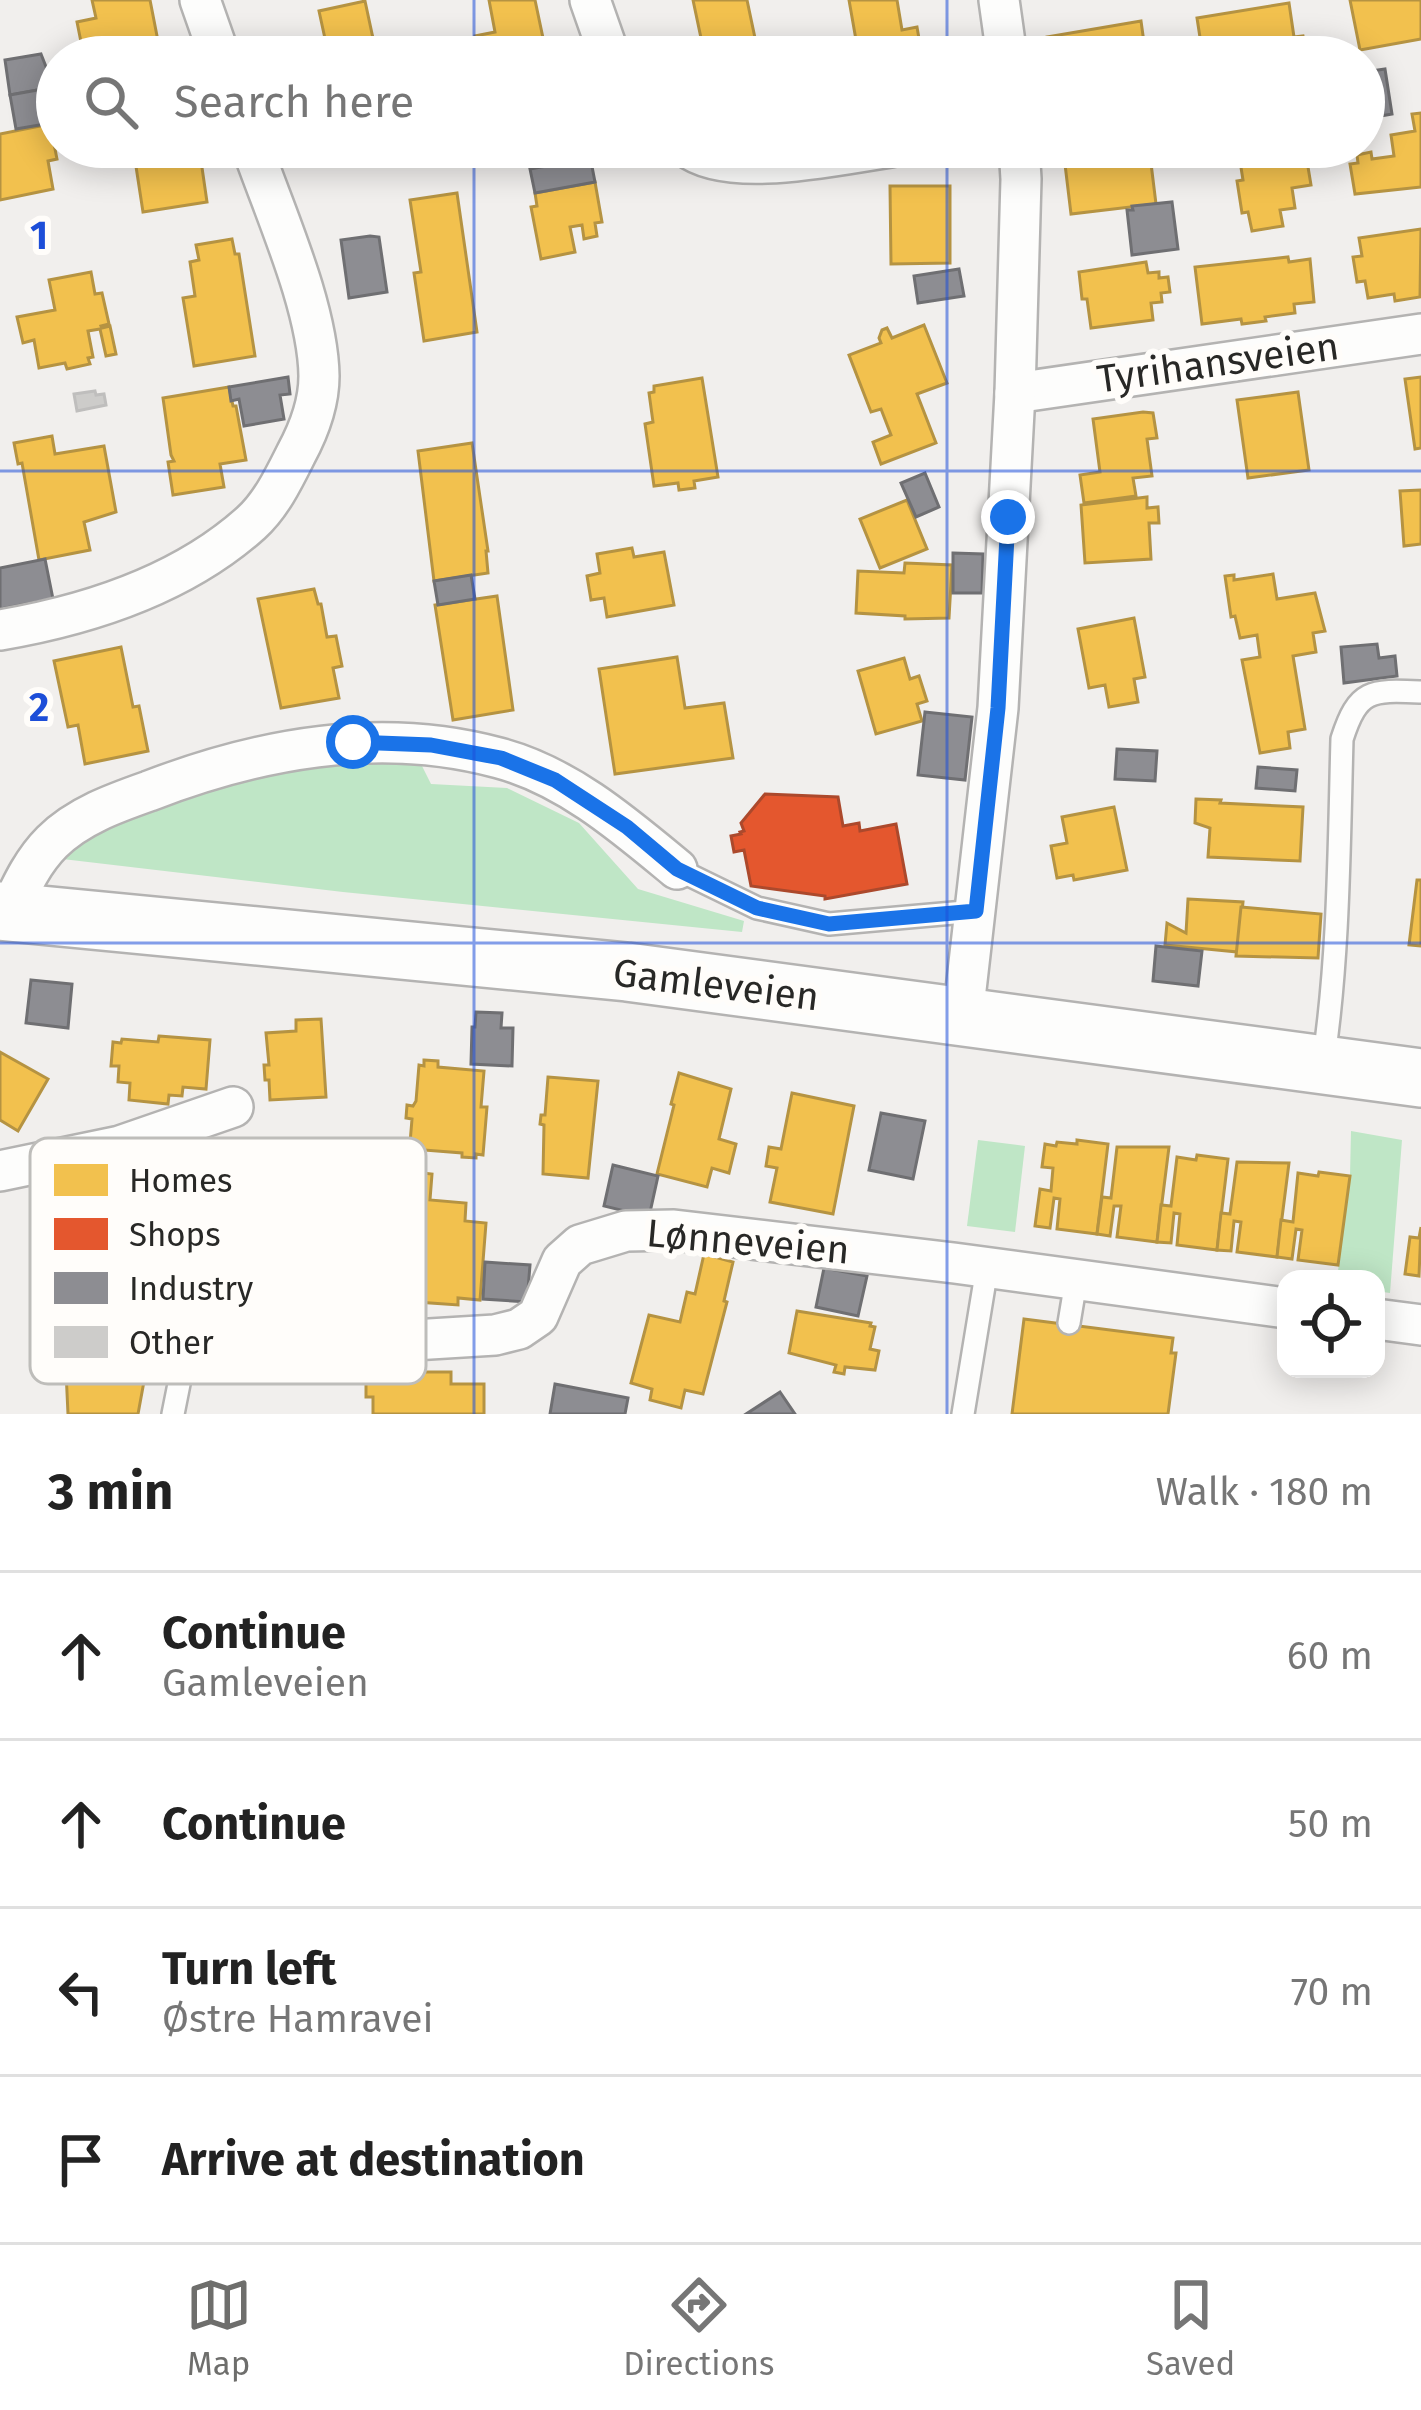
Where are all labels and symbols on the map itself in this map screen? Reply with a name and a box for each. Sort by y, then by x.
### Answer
text: 1 [30,213,48,259]
street label: Tyrihansveien [1094,323,1342,403]
route end [981,490,1035,544]
text: 2 [29,685,49,731]
route start [326,715,380,769]
street label: Gamleveien [610,950,822,1020]
legend [30,1138,426,1384]
text: Homes [129,1161,232,1201]
street label: Lønneveien [645,1210,851,1274]
text: Shops [129,1215,221,1255]
text: Industry [129,1269,253,1309]
text: Other [129,1323,214,1363]

